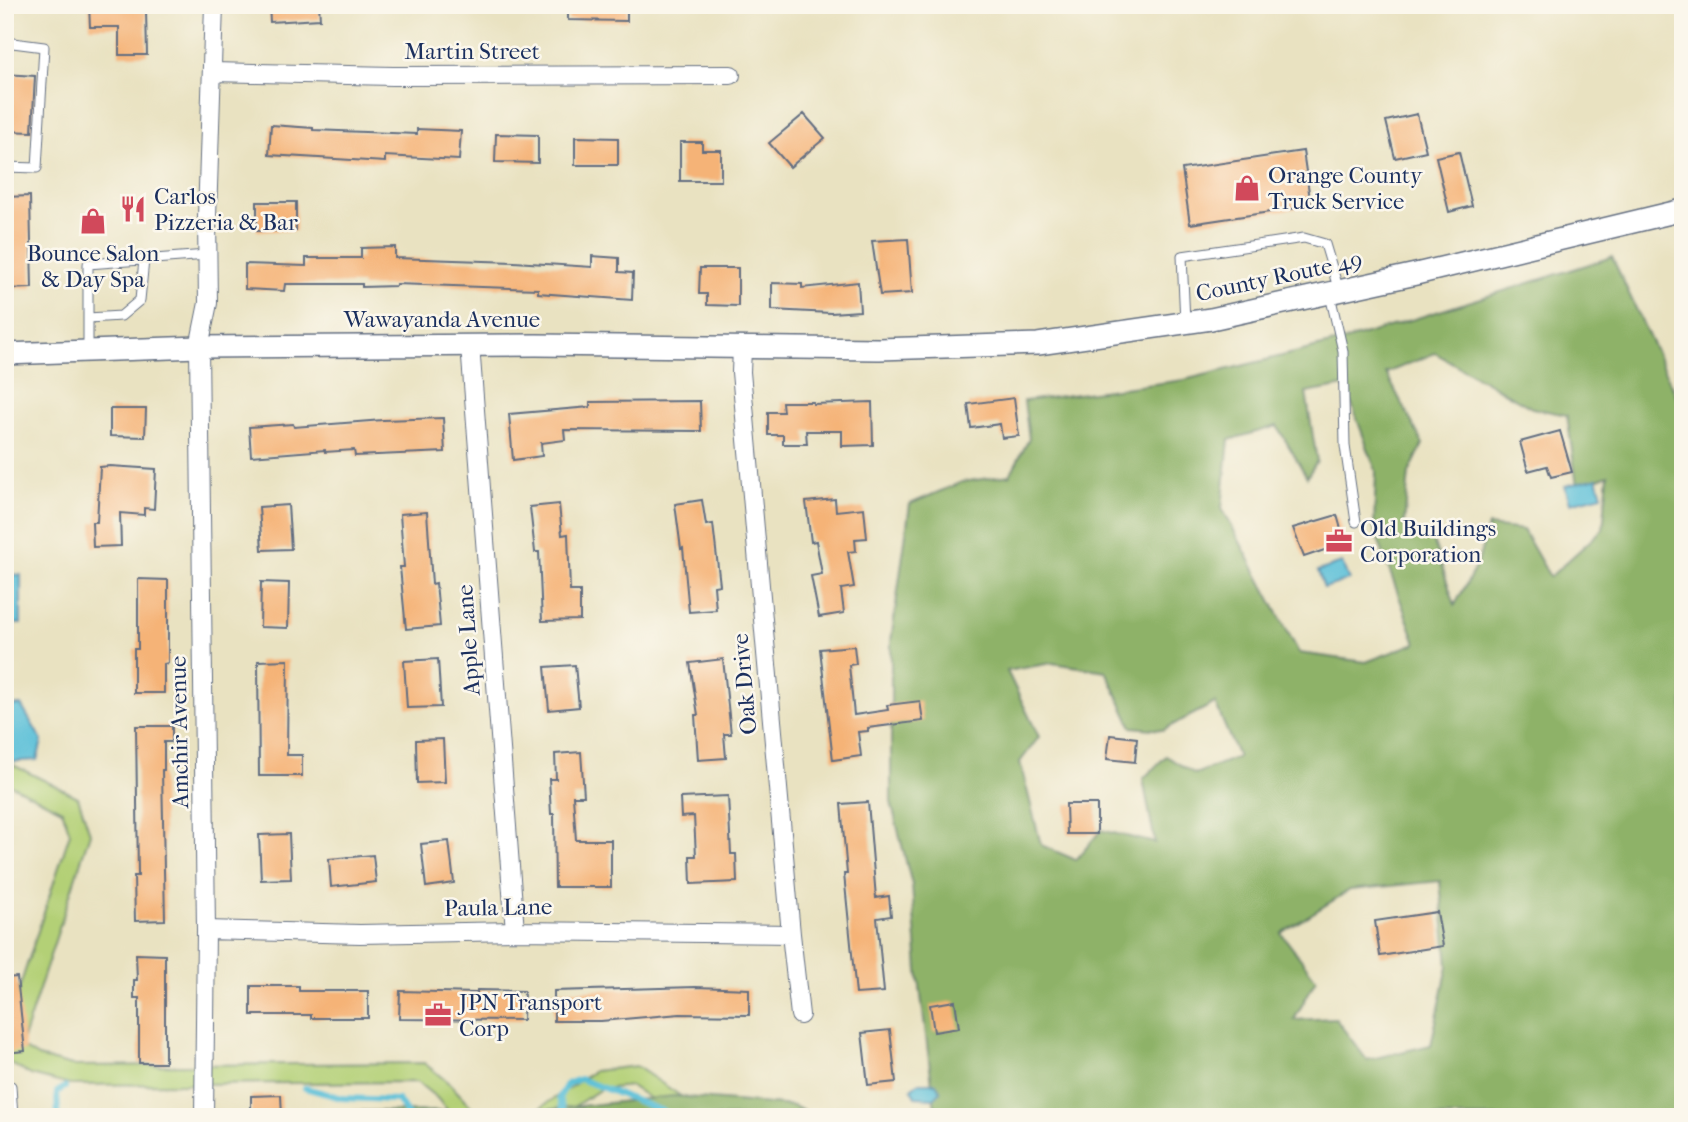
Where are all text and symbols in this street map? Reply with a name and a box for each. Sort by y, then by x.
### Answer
street label: Martin Street [404,38,540,65]
place label: Orange County Truck Service [1268,162,1423,215]
shop icon: Orange County Truck Service [1232,173,1262,203]
place label: Carlos Pizzeria & Bar [154,183,298,236]
restaurant icon: Carlos Pizzeria & Bar [118,194,148,224]
shop icon: Bounce Salon & Day Spa [78,206,108,236]
place label: Bounce Salon & Day Spa [27,240,160,293]
street label: County Route 49 [1193,246,1365,307]
street label: Wawayanda Avenue [343,306,540,333]
place label: Old Buildings Corporation [1360,515,1496,568]
office icon: Old Buildings Corporation [1324,526,1354,556]
street label: Apple Lane [451,583,486,697]
street label: Oak Drive [727,632,762,736]
street label: Amchir Avenue [165,655,194,810]
street label: Paula Lane [444,893,552,922]
place label: JPN Transport Corp [457,989,602,1042]
office icon: JPN Transport Corp [423,1000,453,1030]

